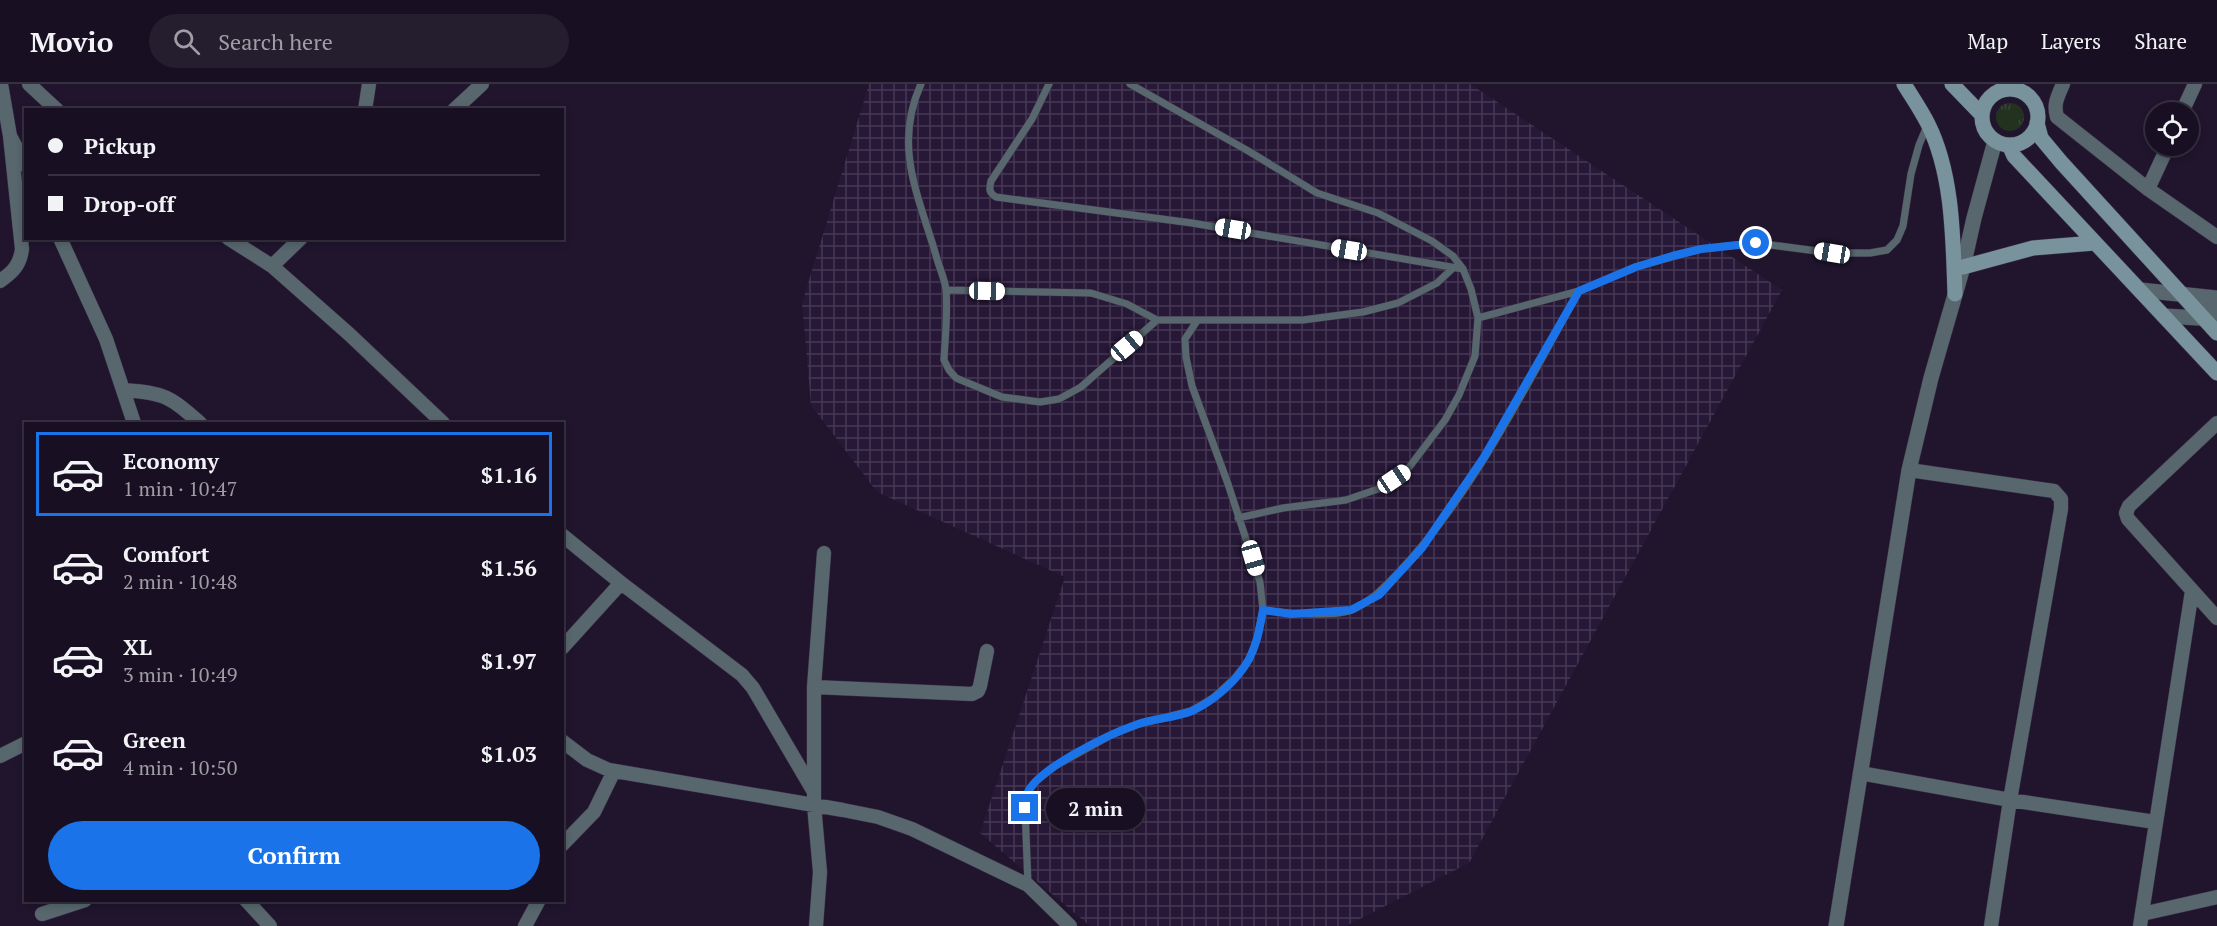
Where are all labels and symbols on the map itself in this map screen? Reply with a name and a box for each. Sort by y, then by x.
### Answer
car [1214,217,1252,241]
route start [1742,229,1769,256]
car [1330,238,1368,262]
car [1813,241,1851,265]
car [969,282,1005,300]
car [1107,328,1147,364]
car [1374,461,1414,497]
car [1239,538,1267,578]
callout: 2 min [1046,787,1145,829]
route end [1011,794,1038,821]

